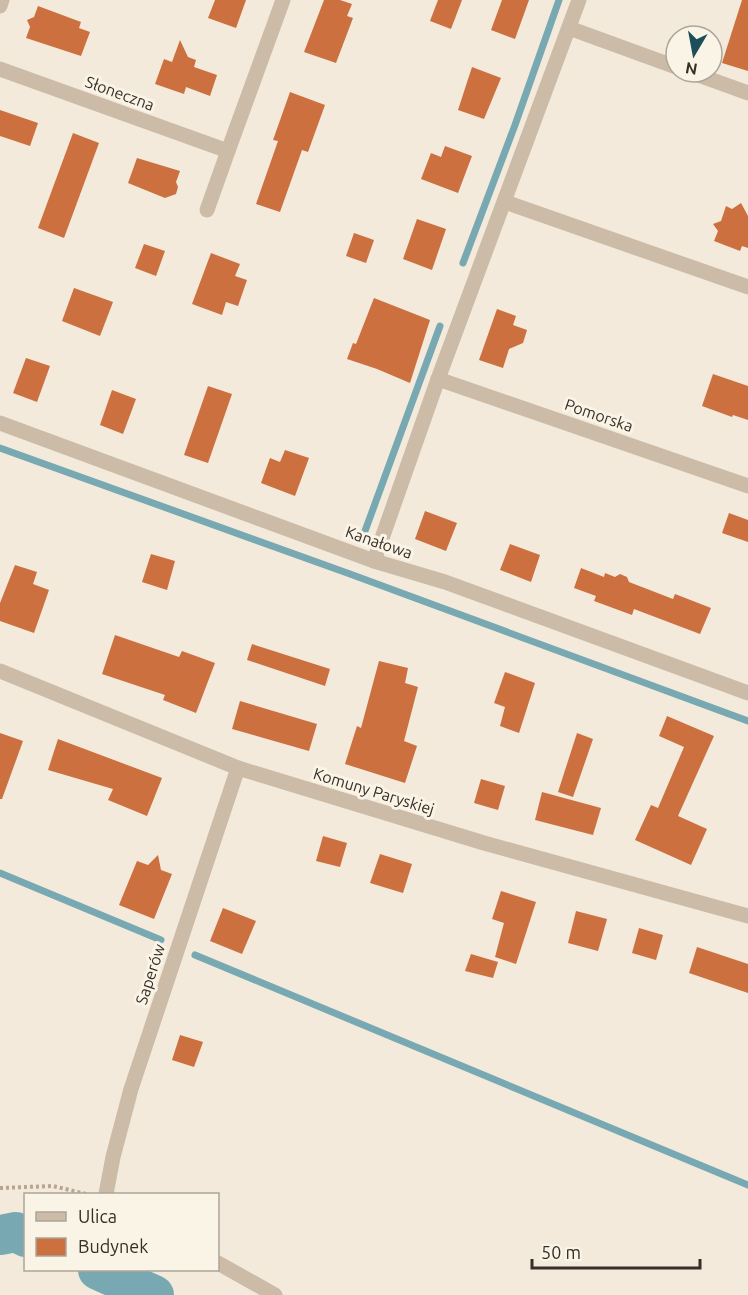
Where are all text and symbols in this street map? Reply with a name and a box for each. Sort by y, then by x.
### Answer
north arrow [664,24,724,84]
text: N [684,59,699,79]
street label: Słoneczna [83,72,157,114]
street label: Pomorska [562,395,636,435]
street label: Kanałowa [343,522,415,562]
street label: Komuny Paryskiej [311,764,437,818]
street label: Saperów [132,941,168,1007]
legend [24,1193,219,1271]
text: Ulica [78,1206,117,1226]
scale bar [532,1232,700,1270]
text: Budynek [78,1236,148,1256]
text: 50 m [541,1242,581,1262]

